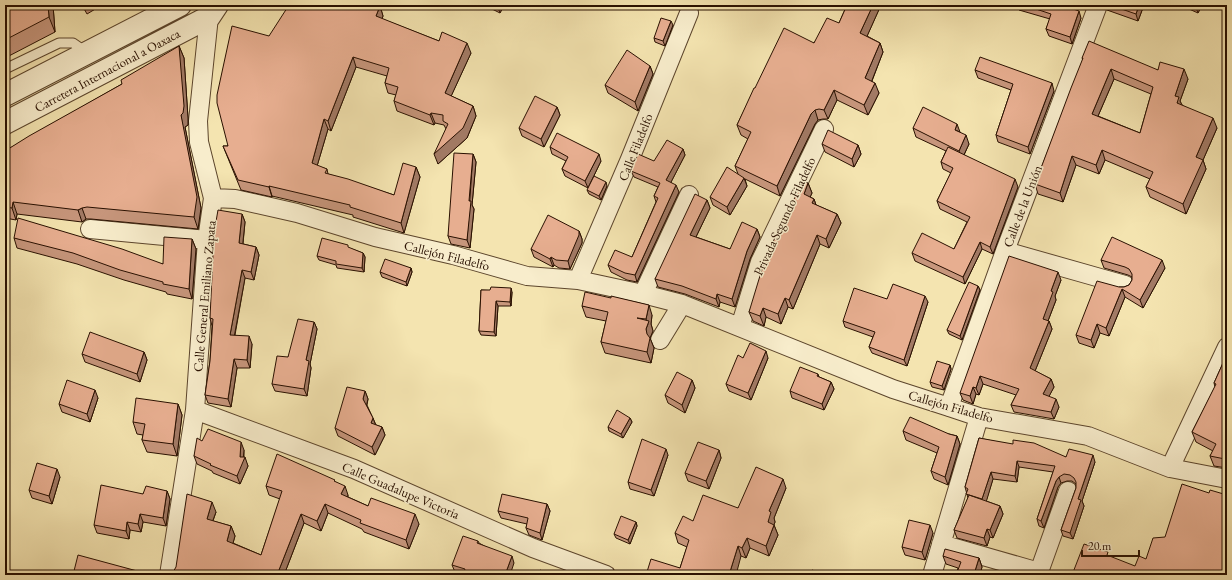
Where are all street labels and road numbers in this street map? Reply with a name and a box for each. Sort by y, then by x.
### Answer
street label: Carretera Internacional a Oaxaca [31,24,184,116]
street label: Calle Filadelfo [614,111,657,184]
street label: Privada Segundo Filadelfo [749,154,819,278]
street label: Calle de la Unión [999,163,1046,250]
street label: Calle General Emiliano Zapata [189,219,220,373]
street label: Callejón Filadelfo [402,237,491,274]
street label: Callejón Filadelfo [906,386,995,427]
street label: Calle Guadalupe Victoria [339,458,463,523]

